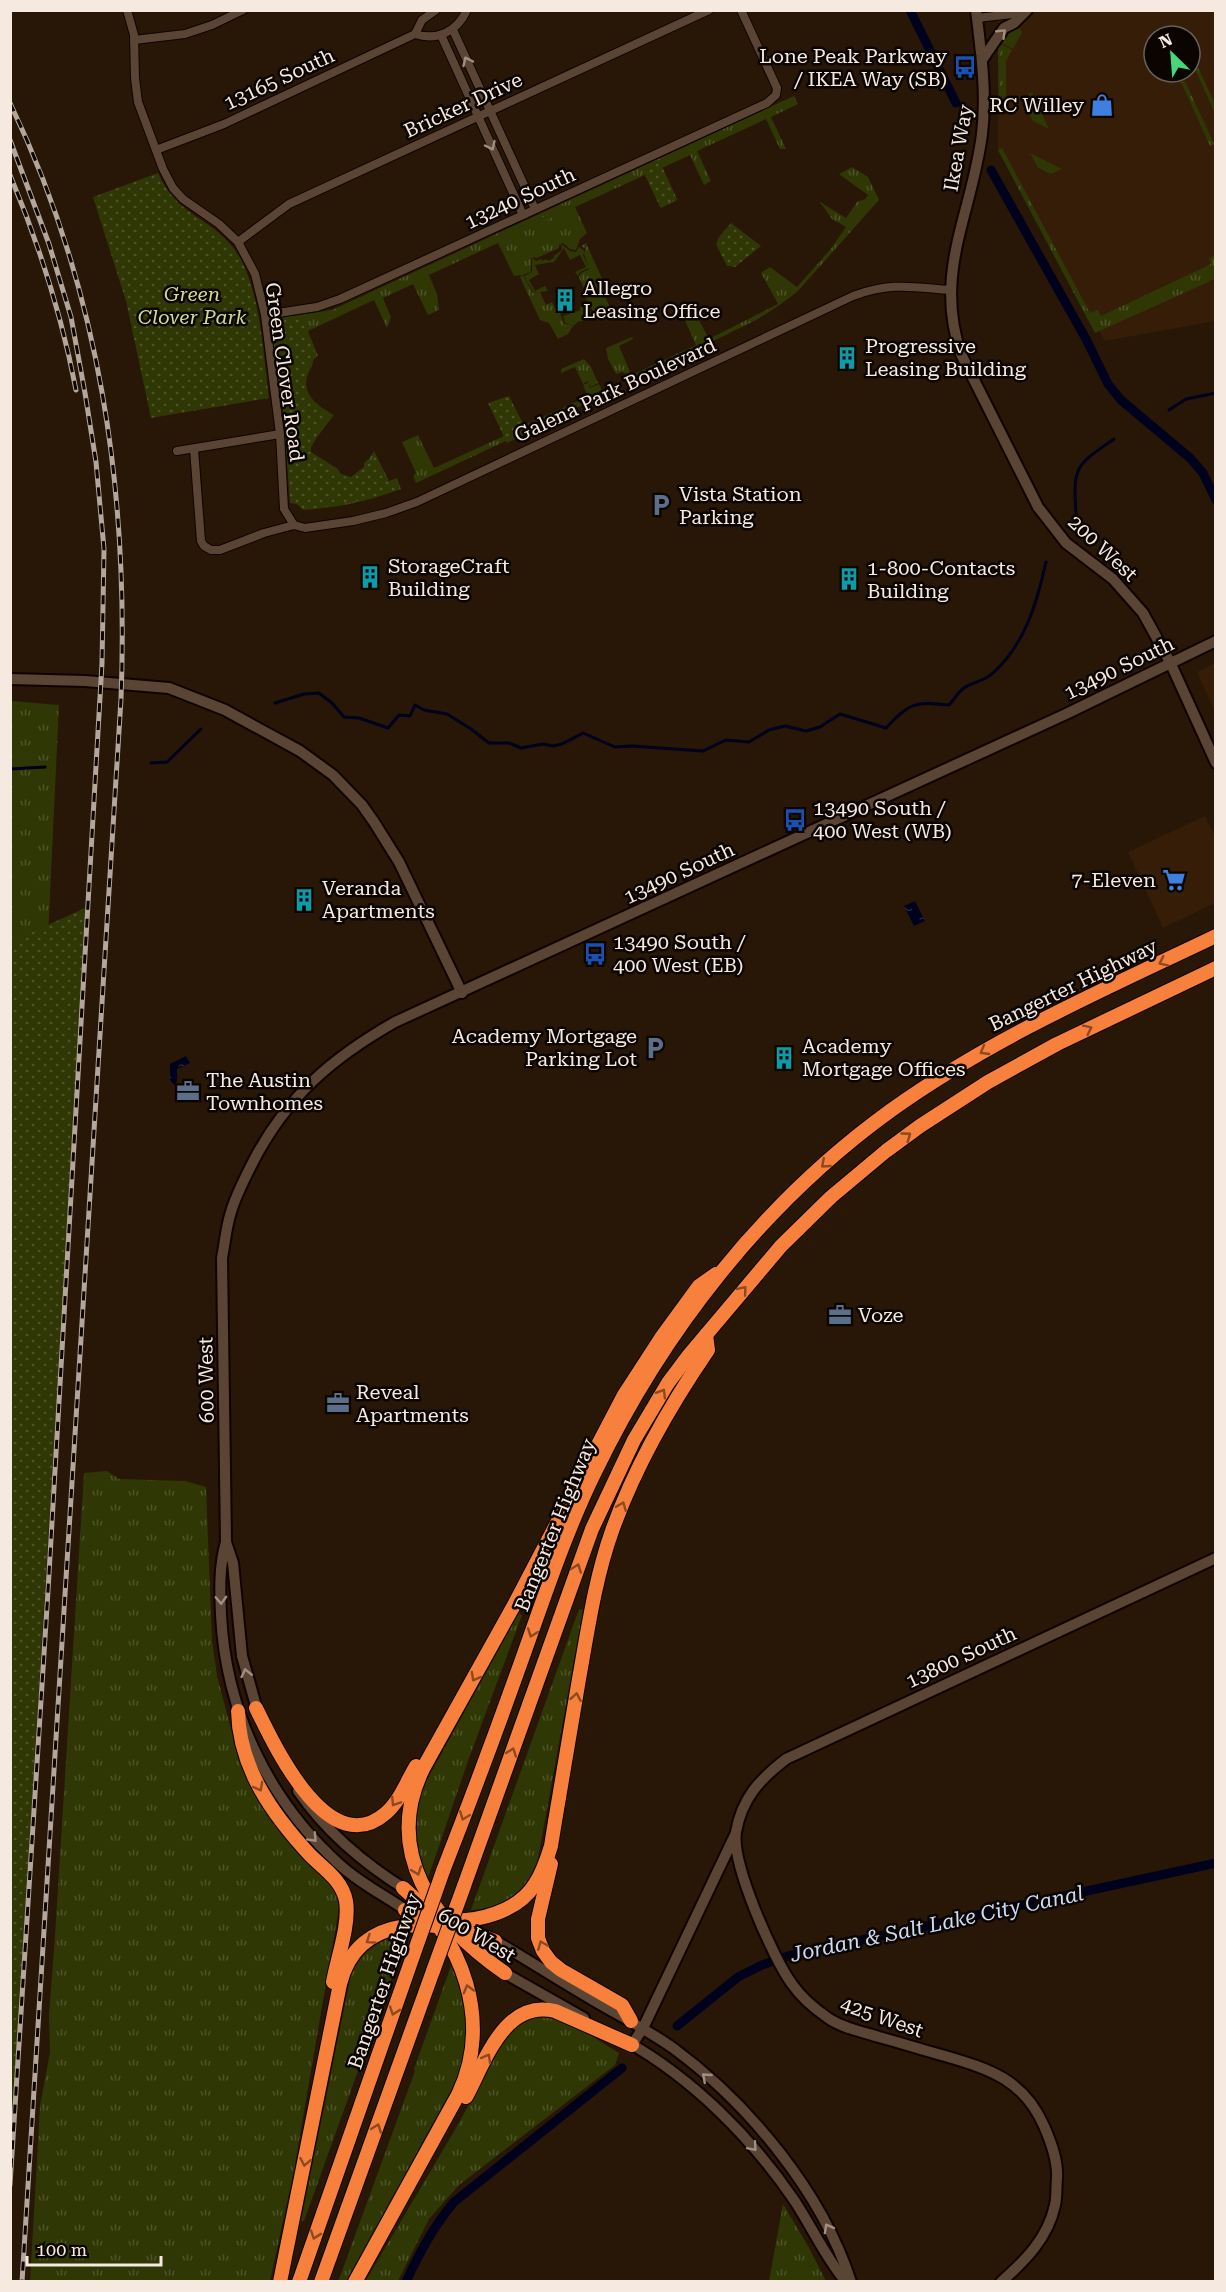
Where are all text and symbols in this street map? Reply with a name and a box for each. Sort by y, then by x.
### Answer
north arrow [1142,24,1202,84]
one-way arrow [995,29,1005,40]
text: N [1156,30,1175,52]
street label: 13165 South [220,43,338,115]
place label: Lone Peak Parkway / IKEA Way (SB) [759,44,947,91]
bus stop icon: Lone Peak Parkway / IKEA Way (SB) [952,54,978,80]
one-way arrow [462,57,474,68]
street label: Bricker Drive [400,67,526,143]
shop icon: RC Willey [1089,92,1115,118]
place label: RC Willey [989,93,1084,117]
street label: Ikea Way [939,102,977,193]
one-way arrow [484,139,496,150]
street label: 13240 South [461,162,579,234]
place label: Allegro Leasing Office [583,276,720,323]
street label: Green Clover Road [261,281,309,463]
park label: Green Clover Park [138,282,246,329]
building icon: Allegro Leasing Office [552,287,578,313]
street label: Galena Park Boulevard [510,333,720,447]
place label: Progressive Leasing Building [865,334,1027,381]
building icon: Progressive Leasing Building [834,345,860,371]
place label: Vista Station Parking [679,482,802,529]
parking icon: Vista Station Parking [648,492,674,518]
street label: 200 West [1063,510,1143,586]
place label: StorageCraft Building [388,554,510,601]
place label: 1-800-Contacts Building [867,556,1015,603]
building icon: StorageCraft Building [357,564,383,590]
building icon: 1-800-Contacts Building [836,566,862,592]
street label: 13490 South [1060,631,1178,705]
place label: 13490 South / 400 West (WB) [813,796,951,843]
bus stop icon: 13490 South / 400 West (WB) [782,807,808,833]
street label: 13490 South [620,837,738,909]
supermarket icon: 7-Eleven [1161,867,1187,893]
place label: 7-Eleven [1071,868,1156,892]
place label: Veranda Apartments [322,876,435,923]
building icon: Veranda Apartments [291,887,317,913]
place label: 13490 South / 400 West (EB) [613,930,746,977]
street label: Bangerter Highway [985,934,1161,1036]
bus stop icon: 13490 South / 400 West (EB) [582,941,608,967]
one-way arrow [1158,954,1169,966]
place label: Academy Mortgage Parking Lot [452,1024,638,1071]
one-way arrow [1081,1024,1092,1036]
place label: Academy Mortgage Offices [802,1034,965,1081]
parking icon: Academy Mortgage Parking Lot [642,1035,668,1061]
one-way arrow [980,1044,990,1055]
building icon: Academy Mortgage Offices [771,1045,797,1071]
place label: The Austin Townhomes [206,1068,323,1115]
office icon: The Austin Townhomes [175,1078,201,1104]
one-way arrow [900,1132,911,1143]
one-way arrow [821,1157,832,1168]
one-way arrow [736,1286,747,1297]
office icon: Voze [827,1302,853,1328]
place label: Voze [858,1303,904,1327]
street label: 600 West [193,1336,219,1423]
place label: Reveal Apartments [356,1380,469,1427]
one-way arrow [655,1389,666,1399]
office icon: Reveal Apartments [325,1390,351,1416]
street label: Bangerter Highway [509,1435,601,1615]
one-way arrow [614,1501,627,1512]
one-way arrow [570,1563,583,1574]
one-way arrow [214,1596,227,1605]
street label: 13800 South [902,1621,1020,1693]
one-way arrow [527,1627,539,1638]
one-way arrow [241,1668,254,1678]
one-way arrow [471,1670,482,1681]
one-way arrow [569,1692,582,1702]
one-way arrow [504,1747,517,1758]
one-way arrow [252,1781,263,1791]
one-way arrow [391,1795,402,1806]
one-way arrow [459,1810,472,1821]
one-way arrow [306,1831,317,1842]
one-way arrow [409,1865,422,1876]
water label: Jordan & Salt Lake City Canal [787,1881,1086,1967]
street label: Bangerter Highway [343,1890,425,2072]
street label: 600 West [434,1903,521,1968]
one-way arrow [366,1933,377,1944]
one-way arrow [537,1941,549,1952]
one-way arrow [463,1984,475,1995]
street label: 425 West [837,1992,927,2043]
one-way arrow [388,2005,401,2016]
one-way arrow [480,2054,491,2064]
one-way arrow [702,2073,713,2084]
one-way arrow [369,2123,382,2134]
one-way arrow [746,2140,757,2151]
one-way arrow [299,2157,312,2167]
one-way arrow [824,2224,835,2234]
scale bar [27,2229,160,2267]
one-way arrow [310,2229,323,2240]
text: 100 m [36,2239,87,2260]

